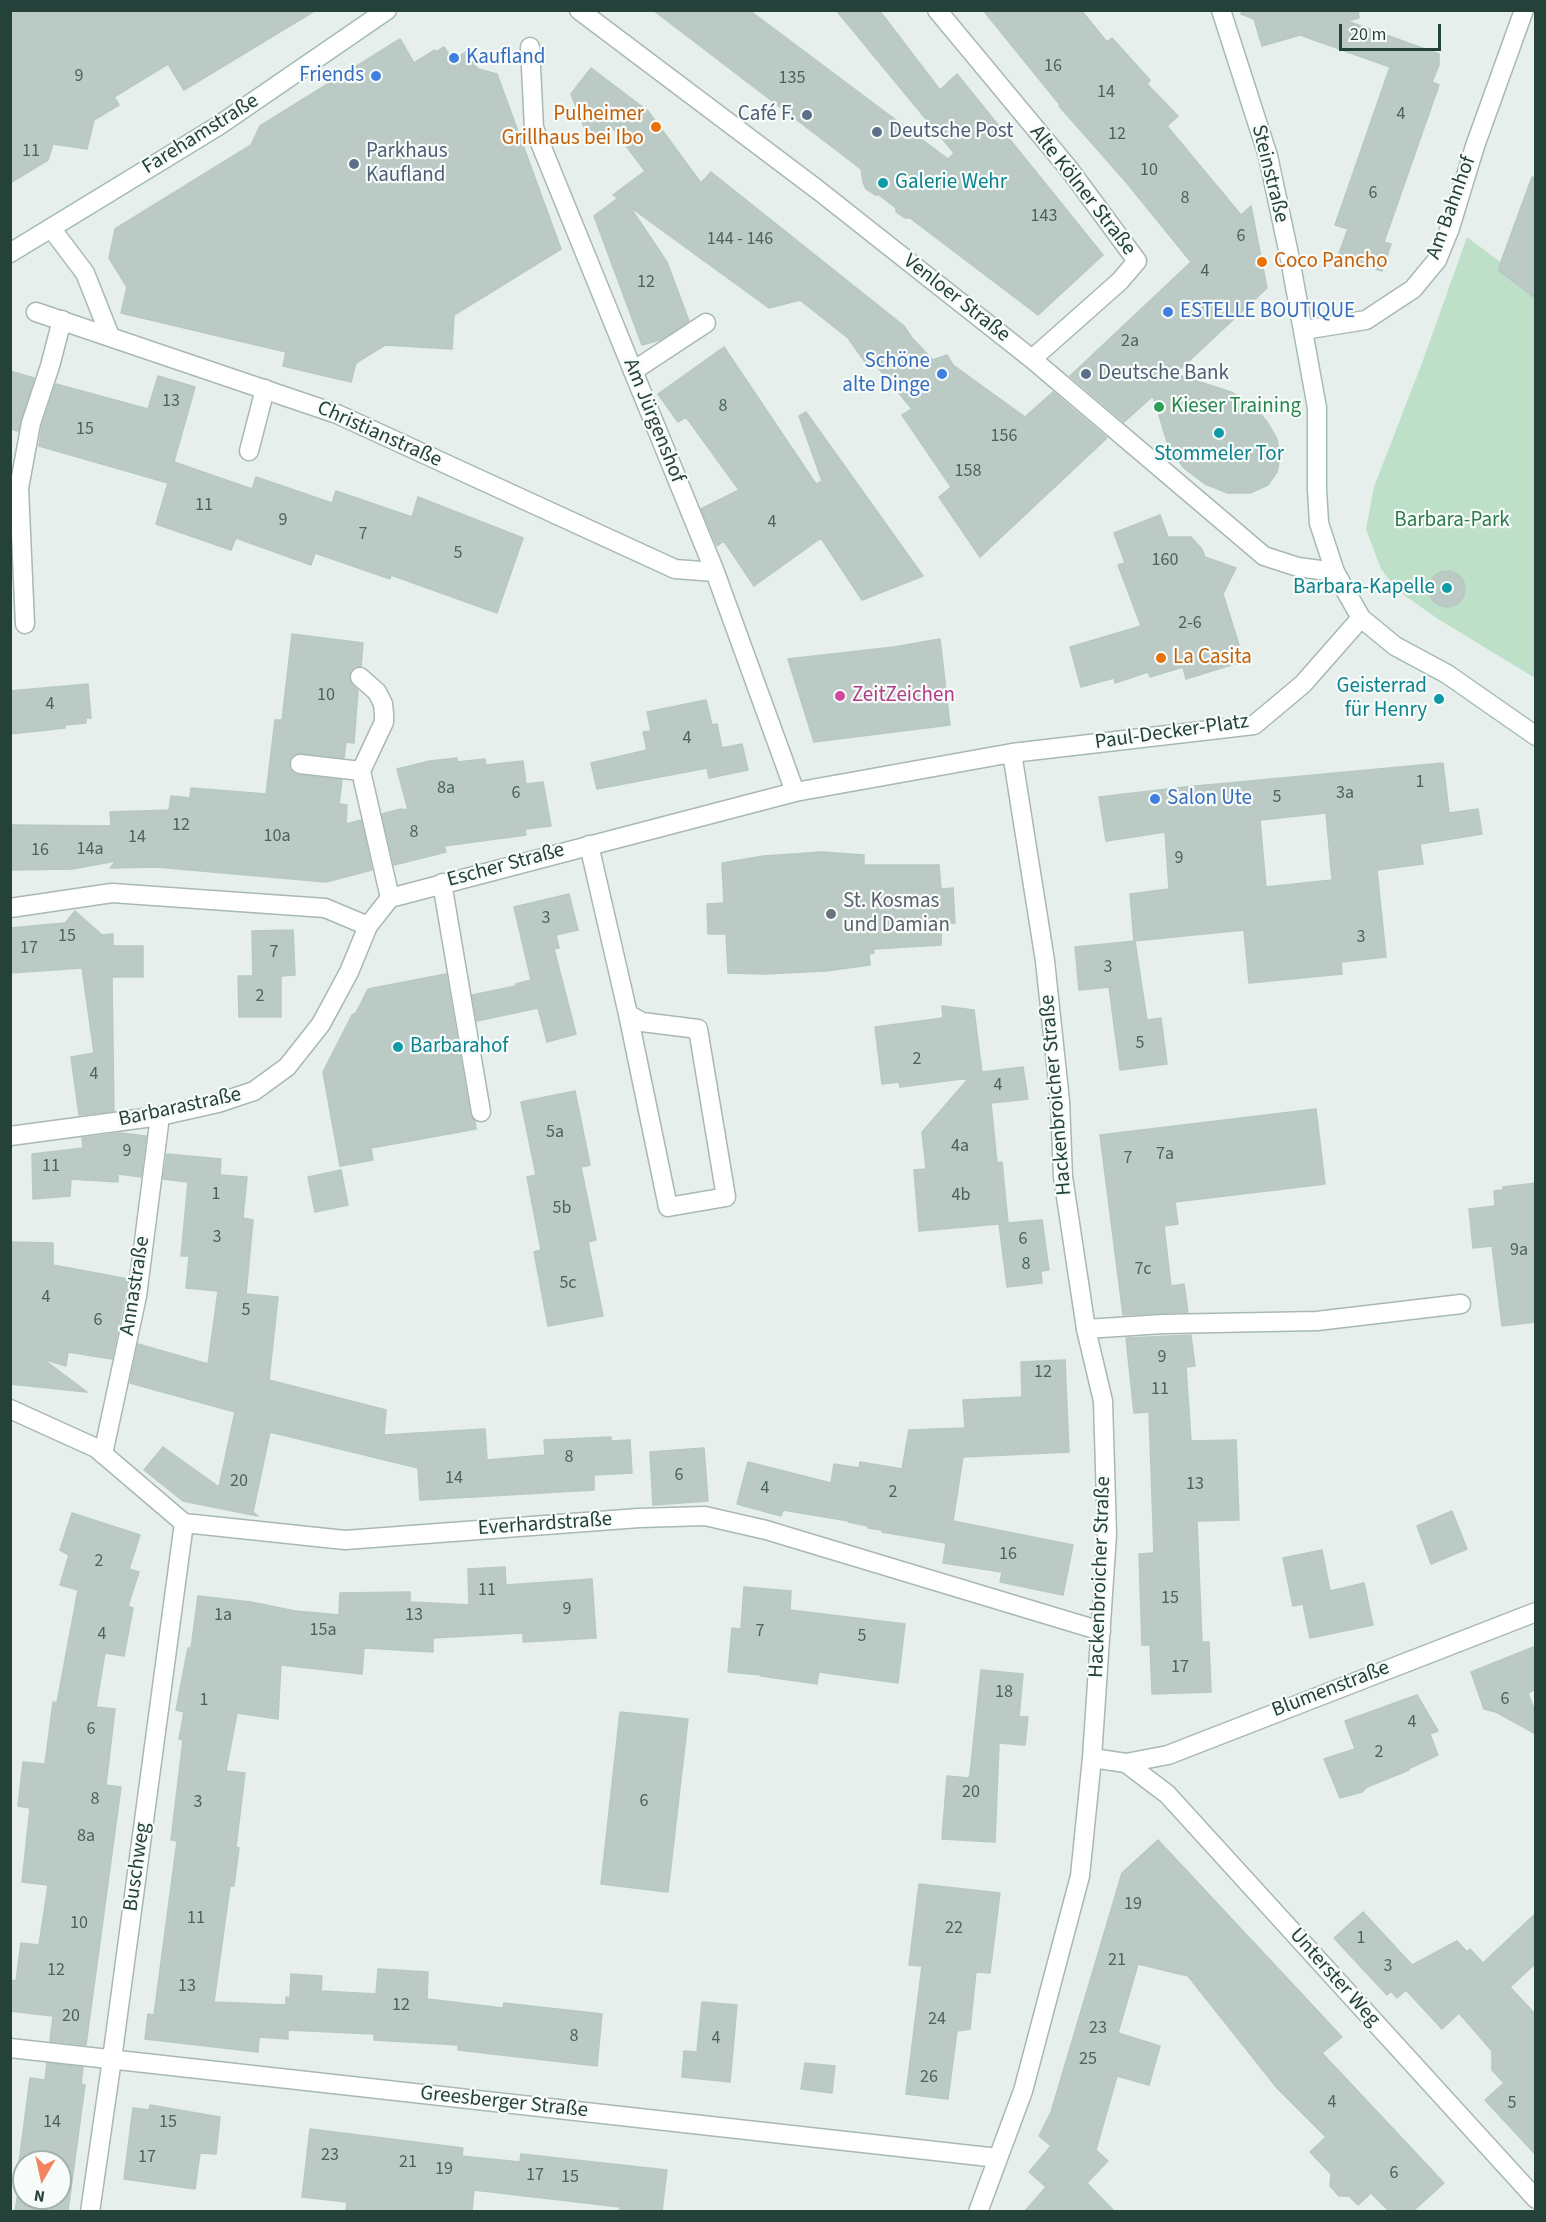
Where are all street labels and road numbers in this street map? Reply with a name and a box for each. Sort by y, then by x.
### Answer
street label: Farehamstraße [138,89,264,181]
street label: Alte Kölner Straße [1023,121,1141,261]
street label: Steinstraße [1245,122,1293,226]
street label: Am Bahnhof [1422,153,1482,263]
street label: Venloer Straße [898,249,1014,349]
street label: Am Jürgenshof [617,355,689,487]
street label: Christianstraße [313,396,445,474]
street label: Paul-Decker-Platz [1093,710,1251,756]
street label: Escher Straße [445,838,567,894]
street label: Hackenbroicher Straße [1036,993,1078,1197]
street label: Barbarastraße [116,1083,244,1133]
street label: Annastraße [116,1234,156,1338]
street label: Hackenbroicher Straße [1085,1476,1117,1678]
street label: Everhardstraße [477,1508,613,1542]
street label: Blumenstraße [1269,1656,1393,1724]
street label: Buschweg [119,1821,157,1913]
street label: Unterster Weg [1283,1924,1385,2032]
street label: Greesberger Straße [419,2082,589,2124]

